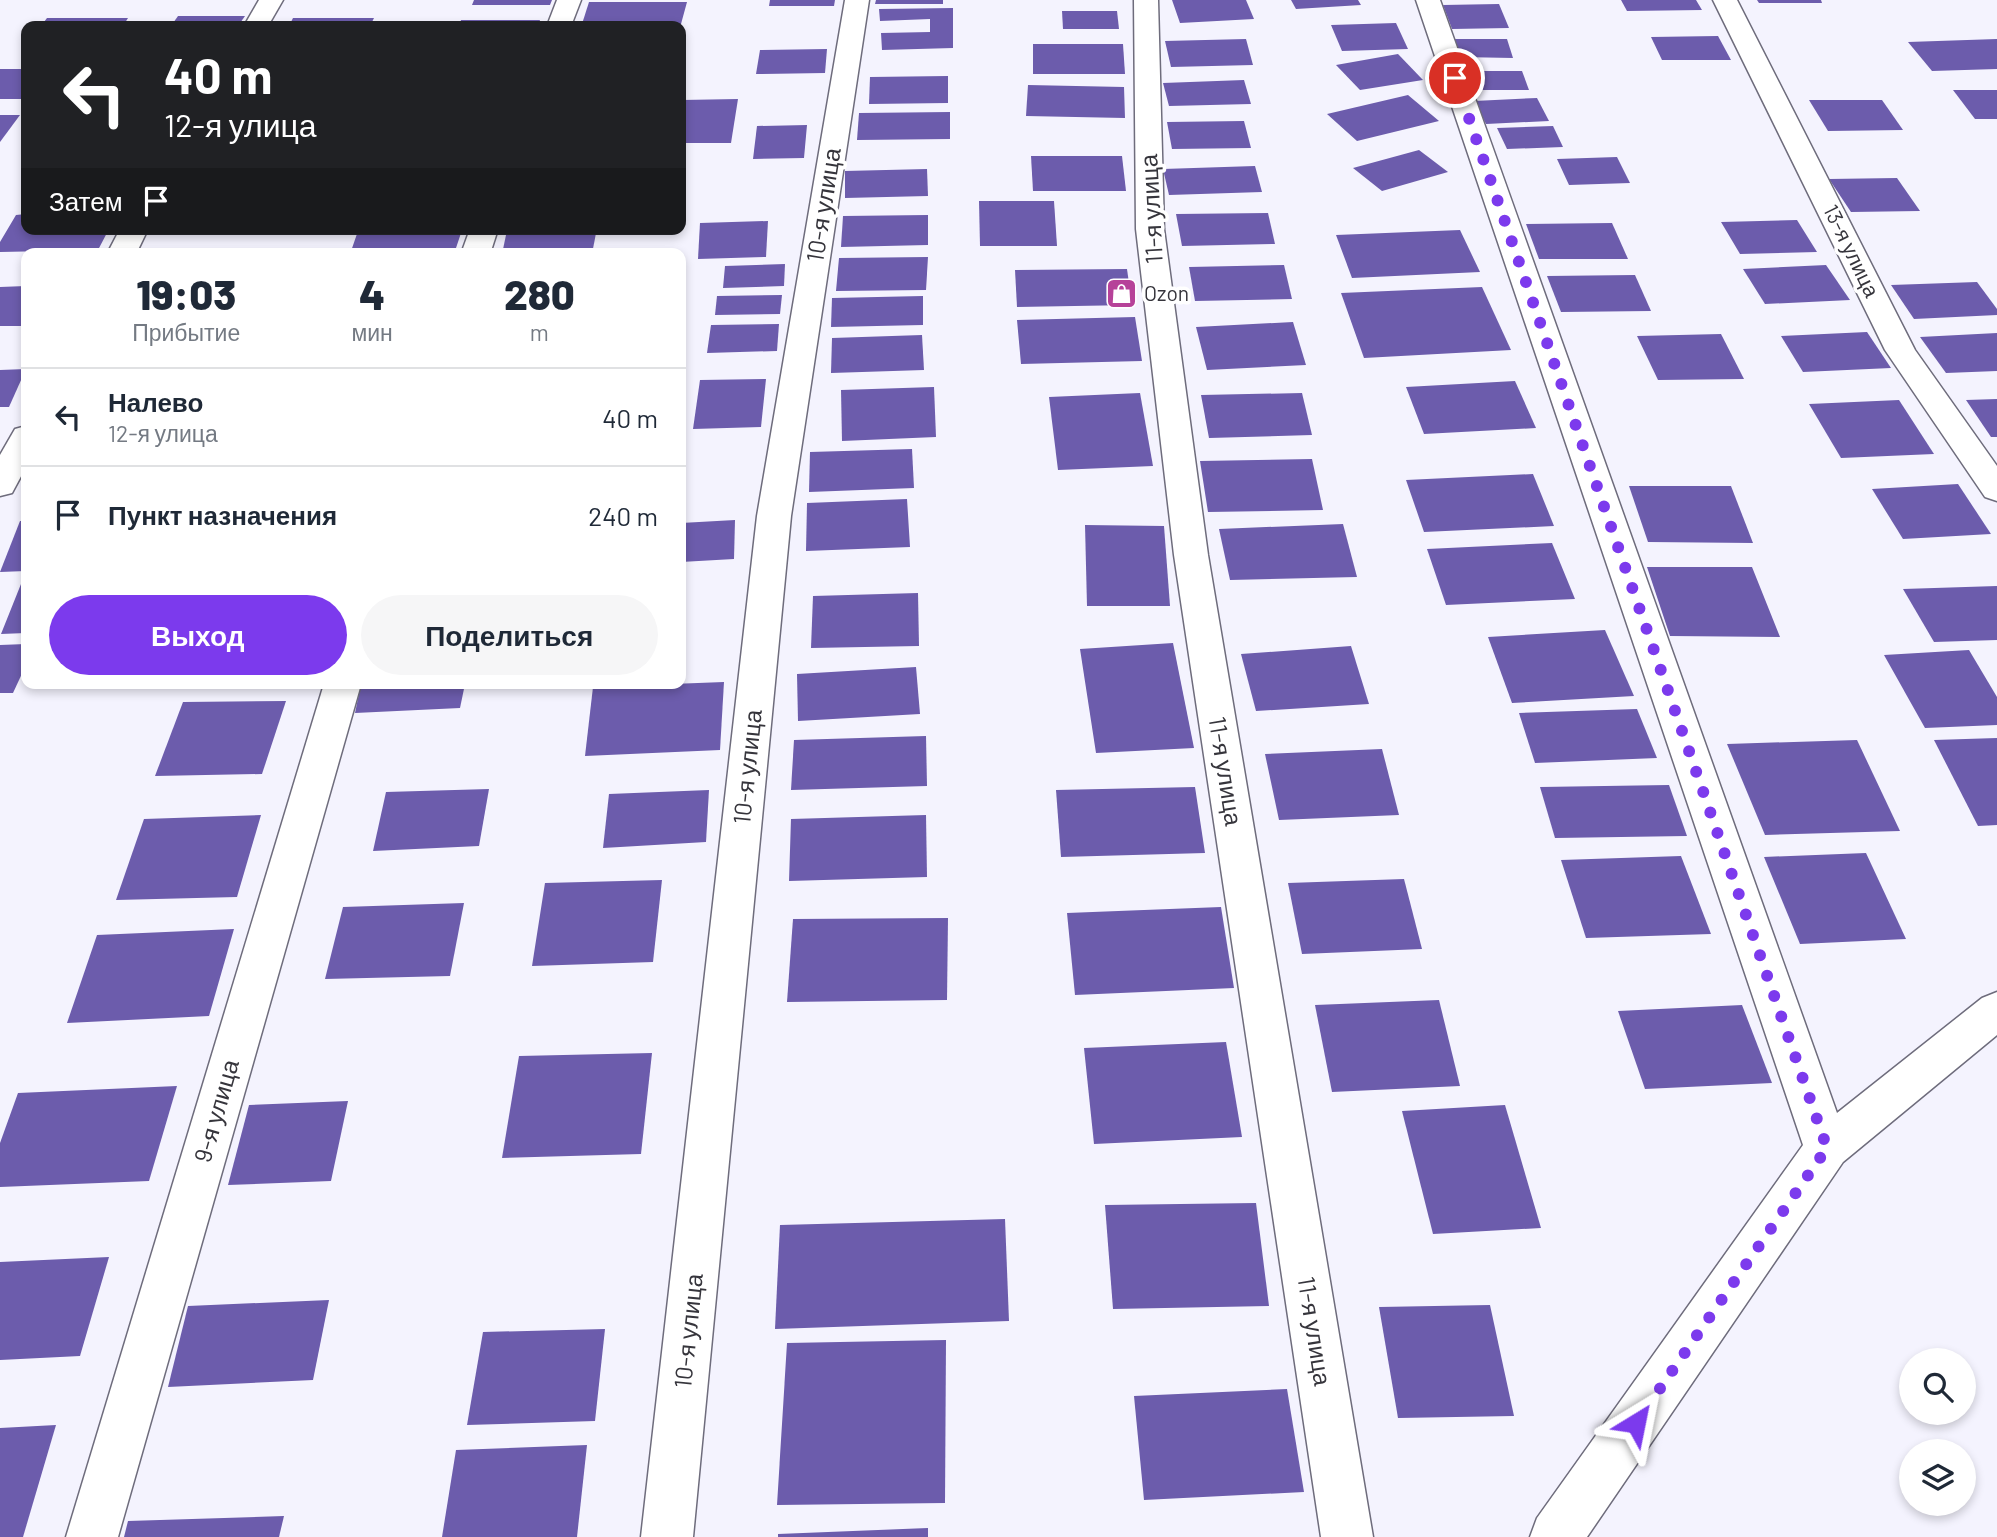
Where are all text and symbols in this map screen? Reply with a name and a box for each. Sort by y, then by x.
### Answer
text: 40 m [164,45,272,104]
pin [1425,48,1485,108]
icon: left [49,49,140,140]
icon: arrive [1436,59,1474,97]
text: 12-я улица [164,105,317,143]
street label: 10-я улица [799,145,846,264]
street label: 11-я улица [1133,153,1168,265]
icon: arrive [137,182,175,220]
text: Затем [49,185,123,216]
street label: 13-я улица [1819,200,1886,301]
text: 19:03 [136,268,236,318]
text: 4 [359,268,385,318]
text: 280 [504,268,575,318]
shop icon: Ozon [1104,277,1138,311]
place label: Ozon [1144,280,1189,305]
text: Прибытие [132,318,240,346]
text: мин [351,318,393,346]
text: m [530,318,549,346]
text: Налево [108,386,203,417]
icon: left [49,398,87,436]
text: 40 m [602,402,658,433]
text: 12-я улица [108,419,218,447]
icon: arrive [49,496,87,534]
text: Пункт назначения [108,499,337,530]
text: 240 m [588,500,658,531]
button: Выход [49,595,347,675]
button: Поделиться [361,595,658,675]
street label: 10-я улица [726,707,767,826]
street label: 11-я улица [1204,714,1250,828]
street label: 9-я улица [187,1055,244,1165]
street label: 10-я улица [667,1271,708,1390]
street label: 11-я улица [1293,1274,1339,1388]
map controls [1899,1348,1976,1516]
button: search [1899,1348,1976,1425]
position arrow [1599,1386,1673,1460]
button: layers [1899,1439,1976,1516]

